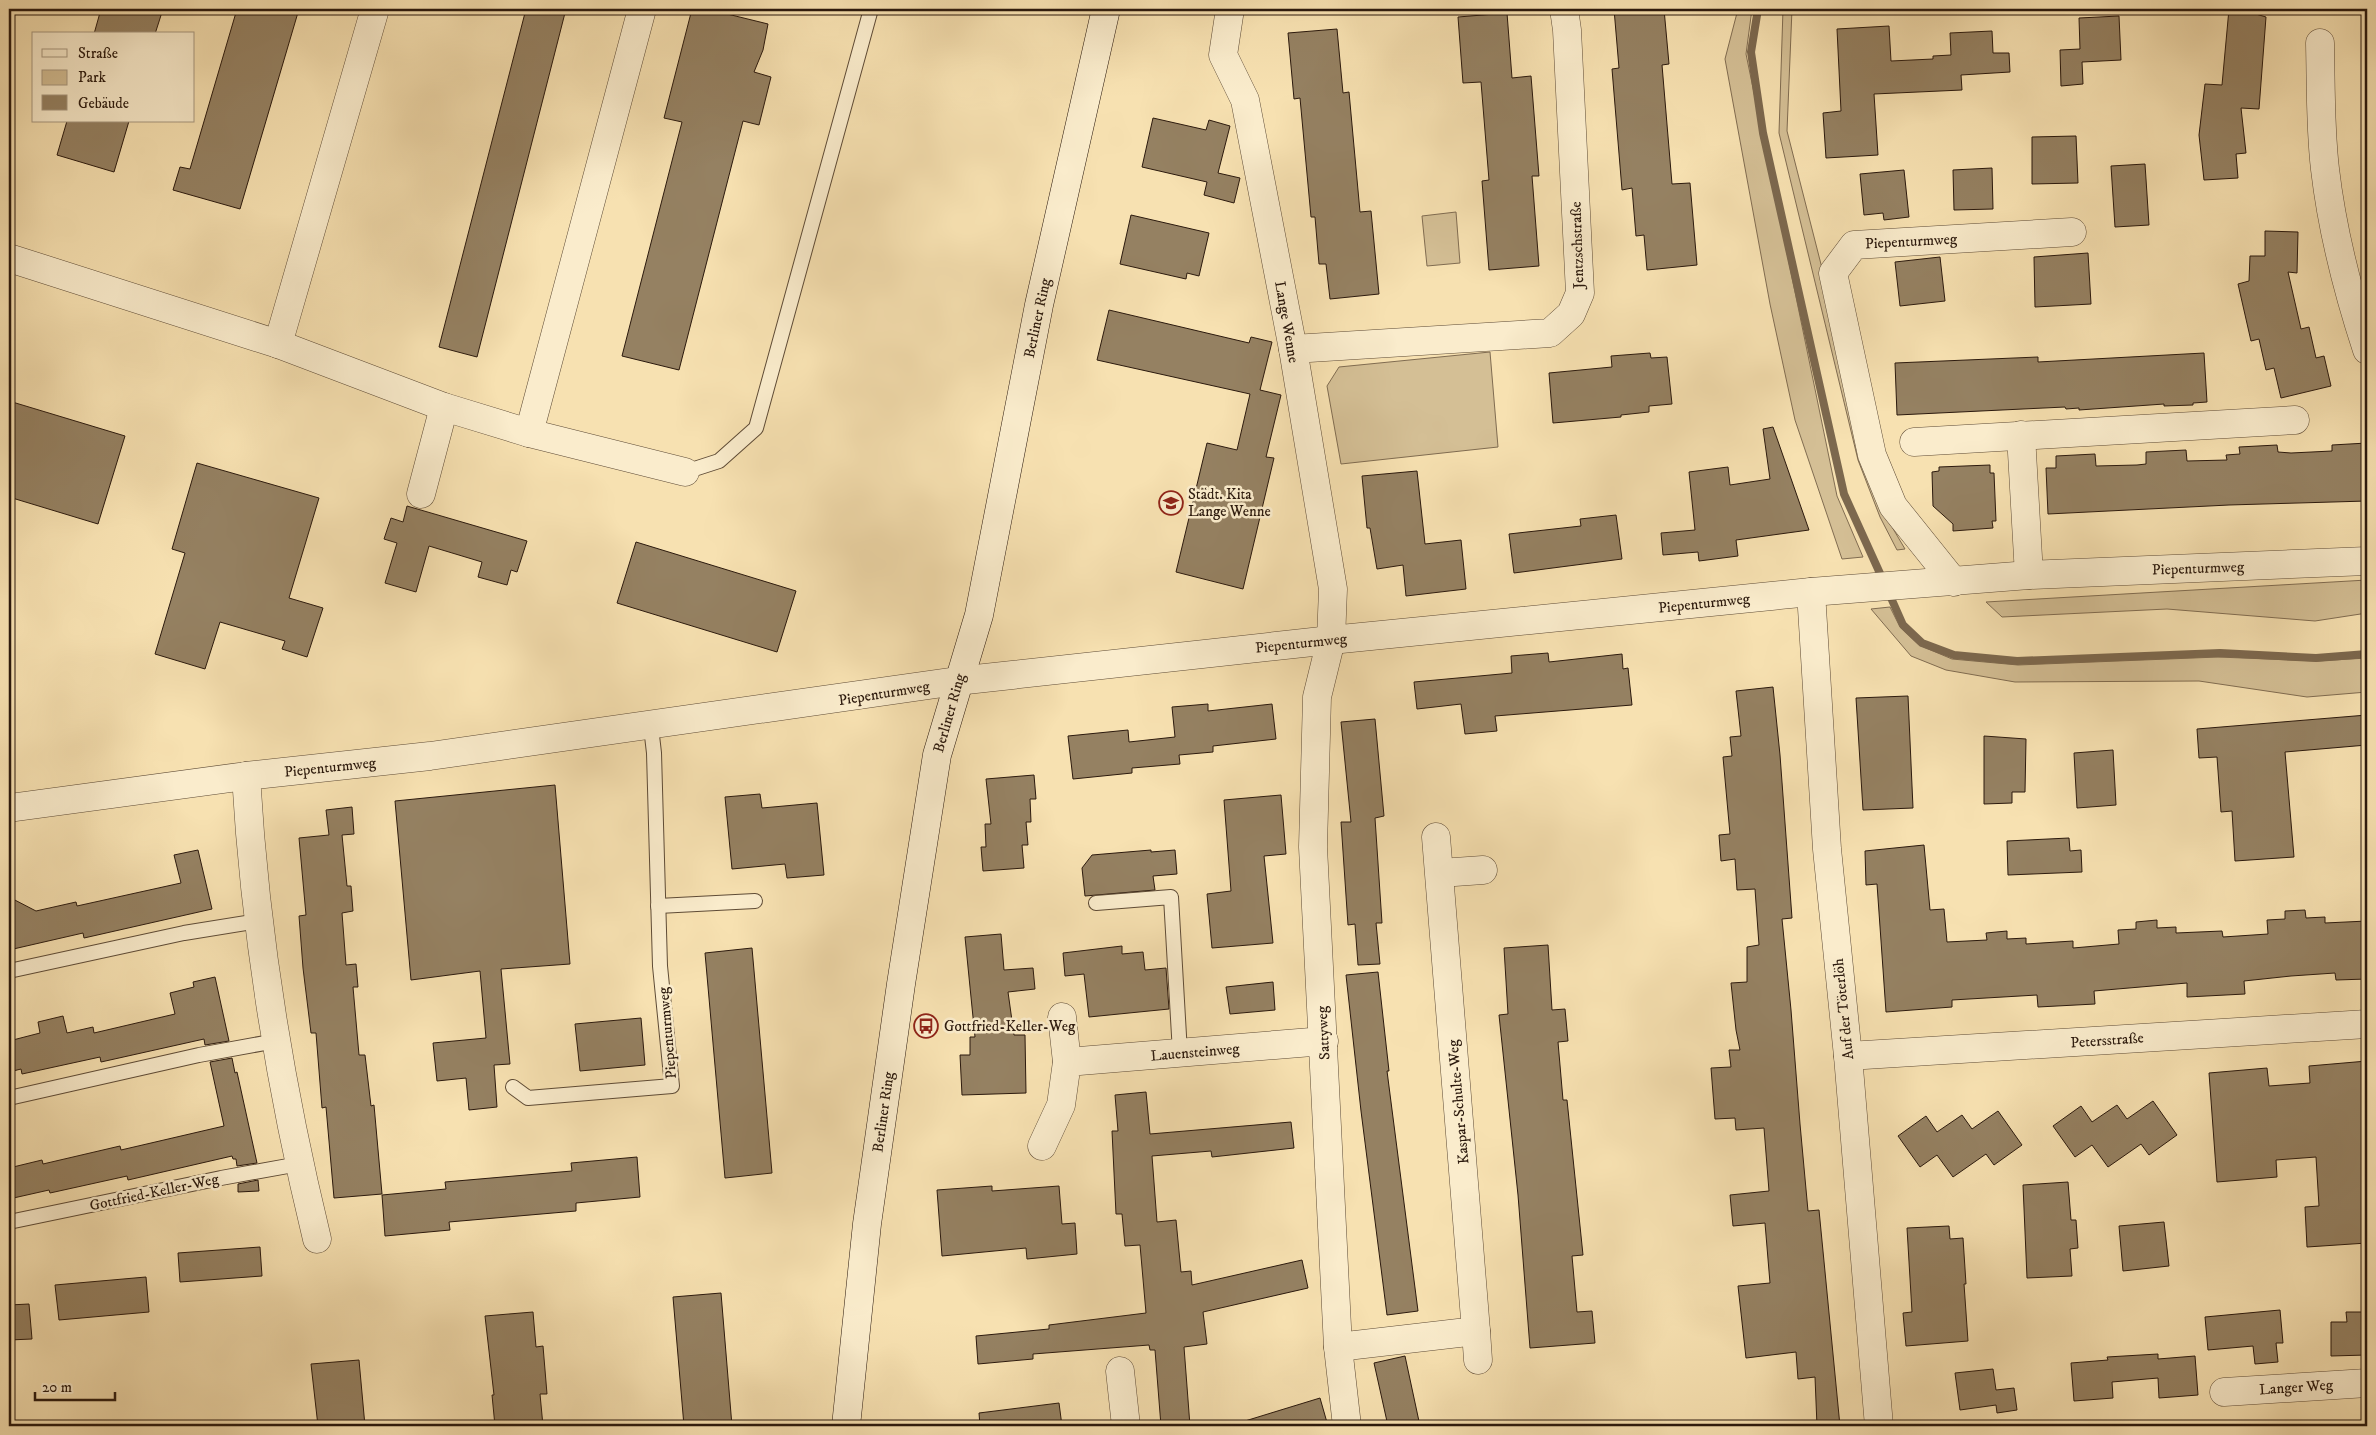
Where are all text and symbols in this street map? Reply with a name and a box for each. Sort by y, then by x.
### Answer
legend [32,32,195,122]
text: Straße [78,44,118,63]
text: Park [78,68,107,87]
text: Gebäude [78,94,129,113]
street label: Jentzschstraße [1566,201,1589,291]
street label: Piepenturmweg [1864,230,1958,253]
street label: Berliner Ring [1020,276,1055,360]
street label: Lange Wenne [1270,280,1303,365]
place label: Städt. Kita Lange Wenne [1188,485,1271,521]
school or university icon: Städt. Kita Lange Wenne [1158,490,1184,516]
street label: Piepenturmweg [2152,557,2245,580]
street label: Piepenturmweg [1657,589,1752,618]
street label: Piepenturmweg [1254,629,1349,658]
street label: Berliner Ring [929,671,970,755]
street label: Piepenturmweg [837,677,932,710]
street label: Piepenturmweg [283,753,378,782]
street label: Auf der Töterlöh [1829,957,1858,1060]
street label: Piepenturmweg [654,986,681,1080]
street label: Sattyweg [1313,1005,1334,1060]
bus stop icon: Gottfried-Keller-Weg [913,1013,939,1039]
place label: Gottfried-Keller-Weg [944,1017,1076,1036]
street label: Petersstraße [2070,1028,2144,1053]
street label: Kaspar-Schulte-Weg [1444,1038,1473,1165]
street label: Lauensteinweg [1150,1039,1241,1066]
street label: Berliner Ring [868,1070,899,1154]
street label: Gottfried-Keller-Weg [88,1169,221,1215]
scale bar [35,1370,115,1402]
street label: Langer Weg [2259,1375,2334,1400]
text: 20 m [42,1378,72,1397]

